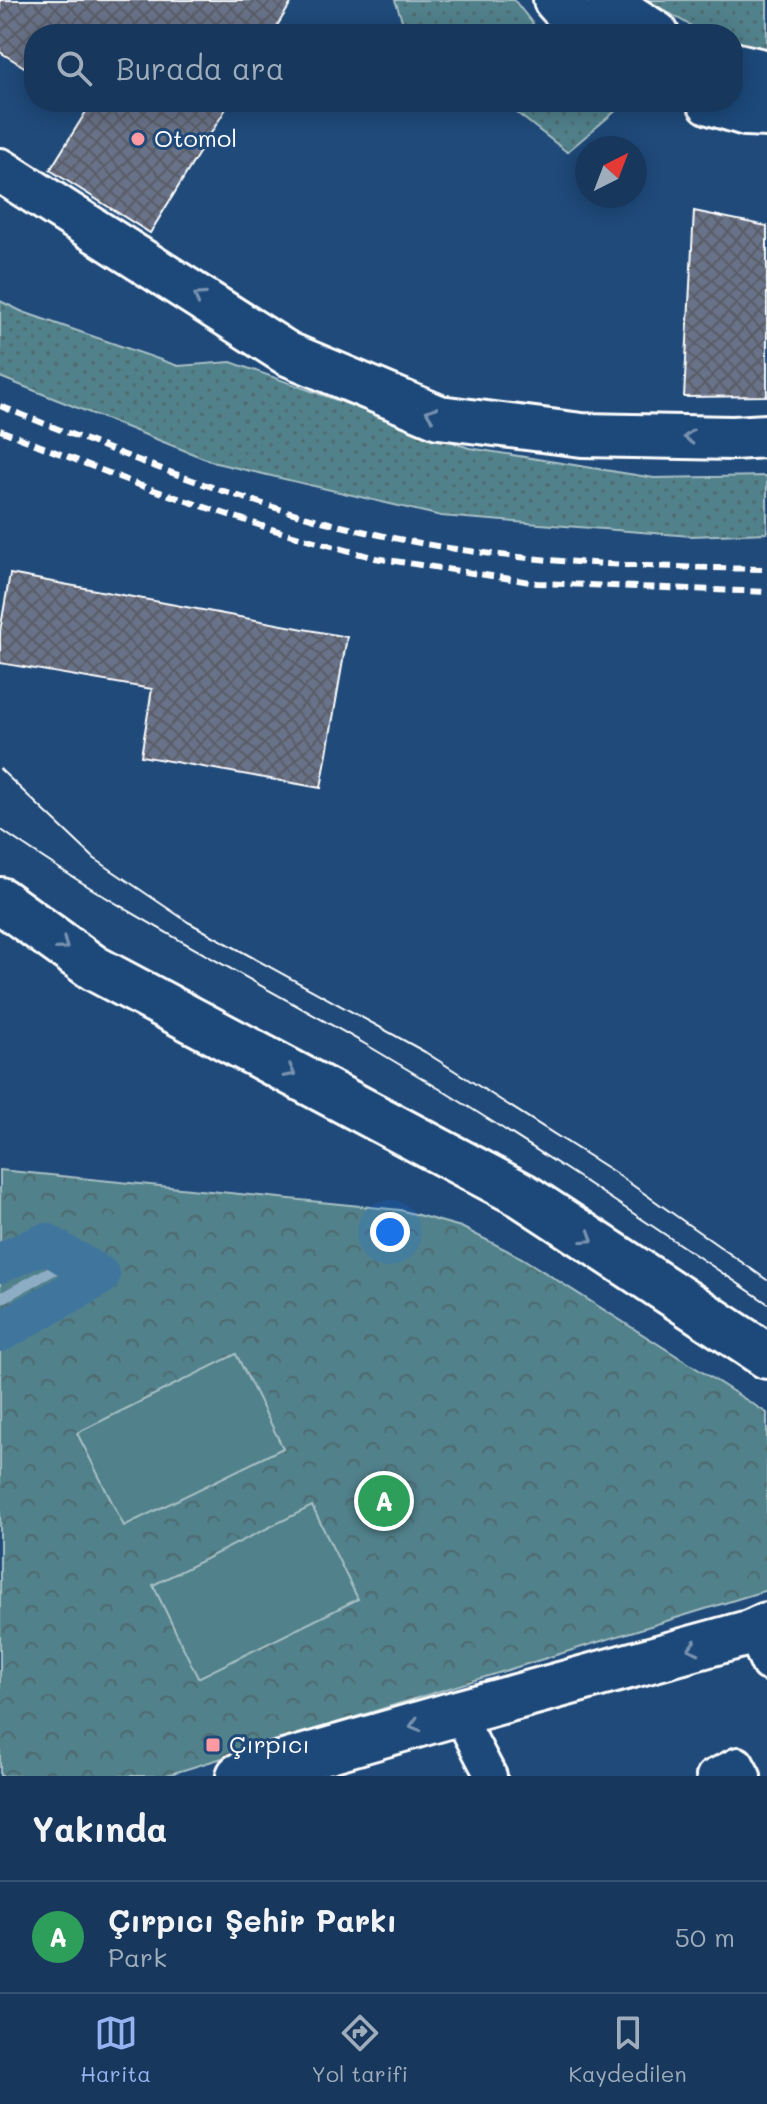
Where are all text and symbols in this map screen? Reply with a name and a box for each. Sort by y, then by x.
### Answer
search box [24,24,743,112]
icon: search [52,46,96,90]
text: Burada ara [116,48,285,88]
place label: Otomol [154,122,237,153]
marker: Otomol [129,130,147,148]
north arrow [575,136,647,208]
one-way arrow [194,292,208,307]
one-way arrow [425,406,439,423]
one-way arrow [682,429,695,446]
one-way arrow [55,936,69,950]
one-way arrow [282,1062,297,1077]
your location [370,1212,410,1252]
one-way arrow [579,1228,593,1243]
pin: A [358,1471,410,1531]
one-way arrow [687,1639,701,1656]
one-way arrow [409,1716,423,1732]
place label: Çırpıcı [229,1728,310,1759]
marker: Çırpıcı [204,1736,222,1754]
text: Yakında [32,1806,167,1851]
text: Çırpıcı Şehir Parkı [108,1900,397,1940]
text: A [49,1920,67,1954]
text: 50 m [675,1920,735,1954]
text: Park [108,1940,167,1974]
tab: Harita [80,2011,151,2088]
tab: Yol tarifi [311,2011,408,2088]
tab: Kaydedilen [569,2011,687,2088]

